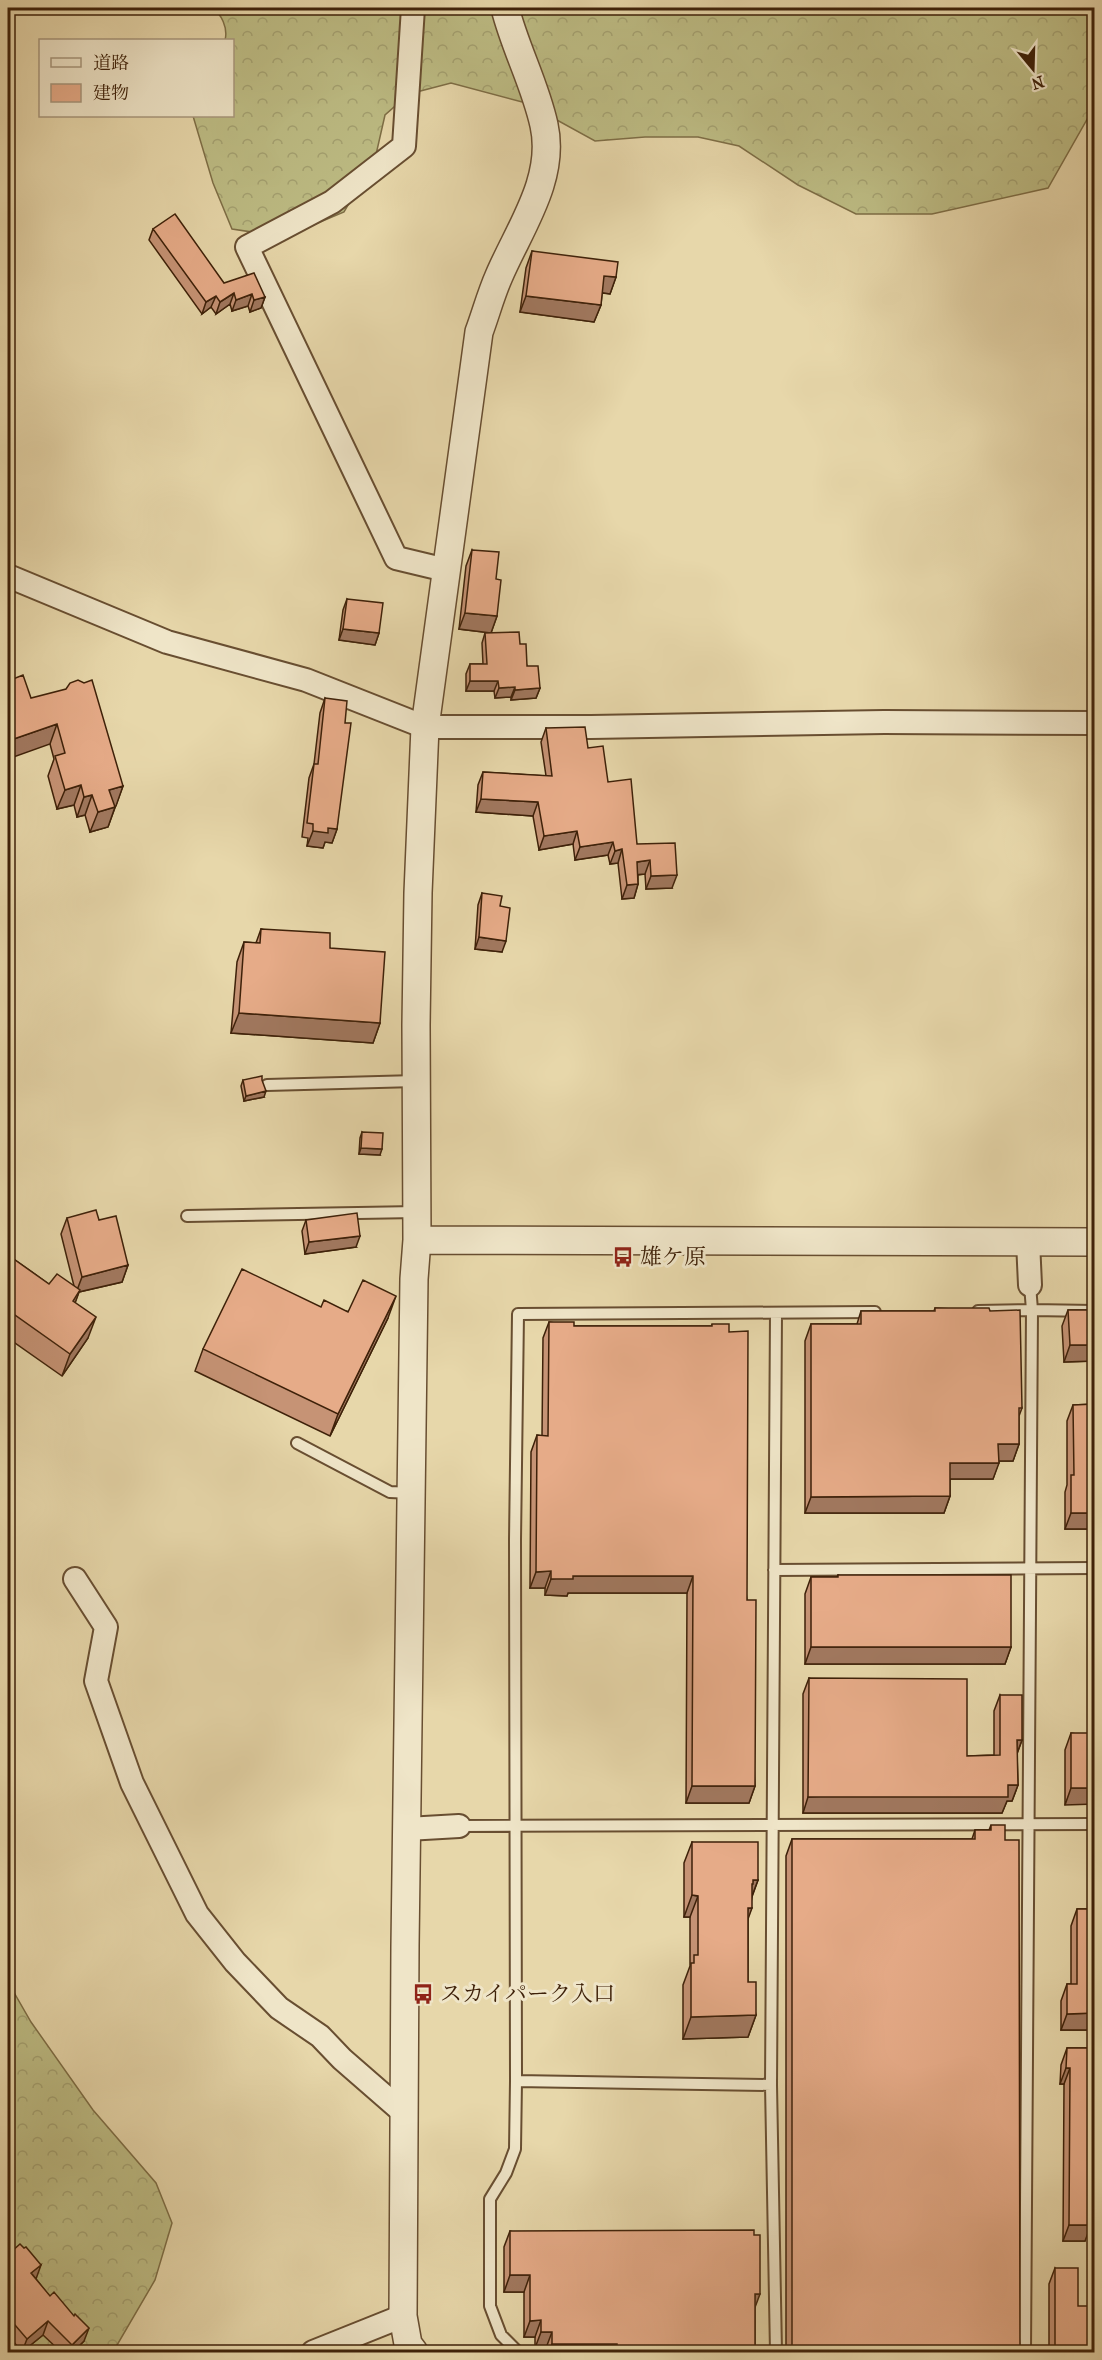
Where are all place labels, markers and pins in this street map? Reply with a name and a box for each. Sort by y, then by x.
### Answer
place label: 雄ケ原 [640,1244,706,1270]
bus stop icon: 雄ケ原 [611,1245,635,1269]
place label: スカイパーク入口 [440,1981,615,2007]
bus stop icon: スカイパーク入口 [411,1982,435,2006]

